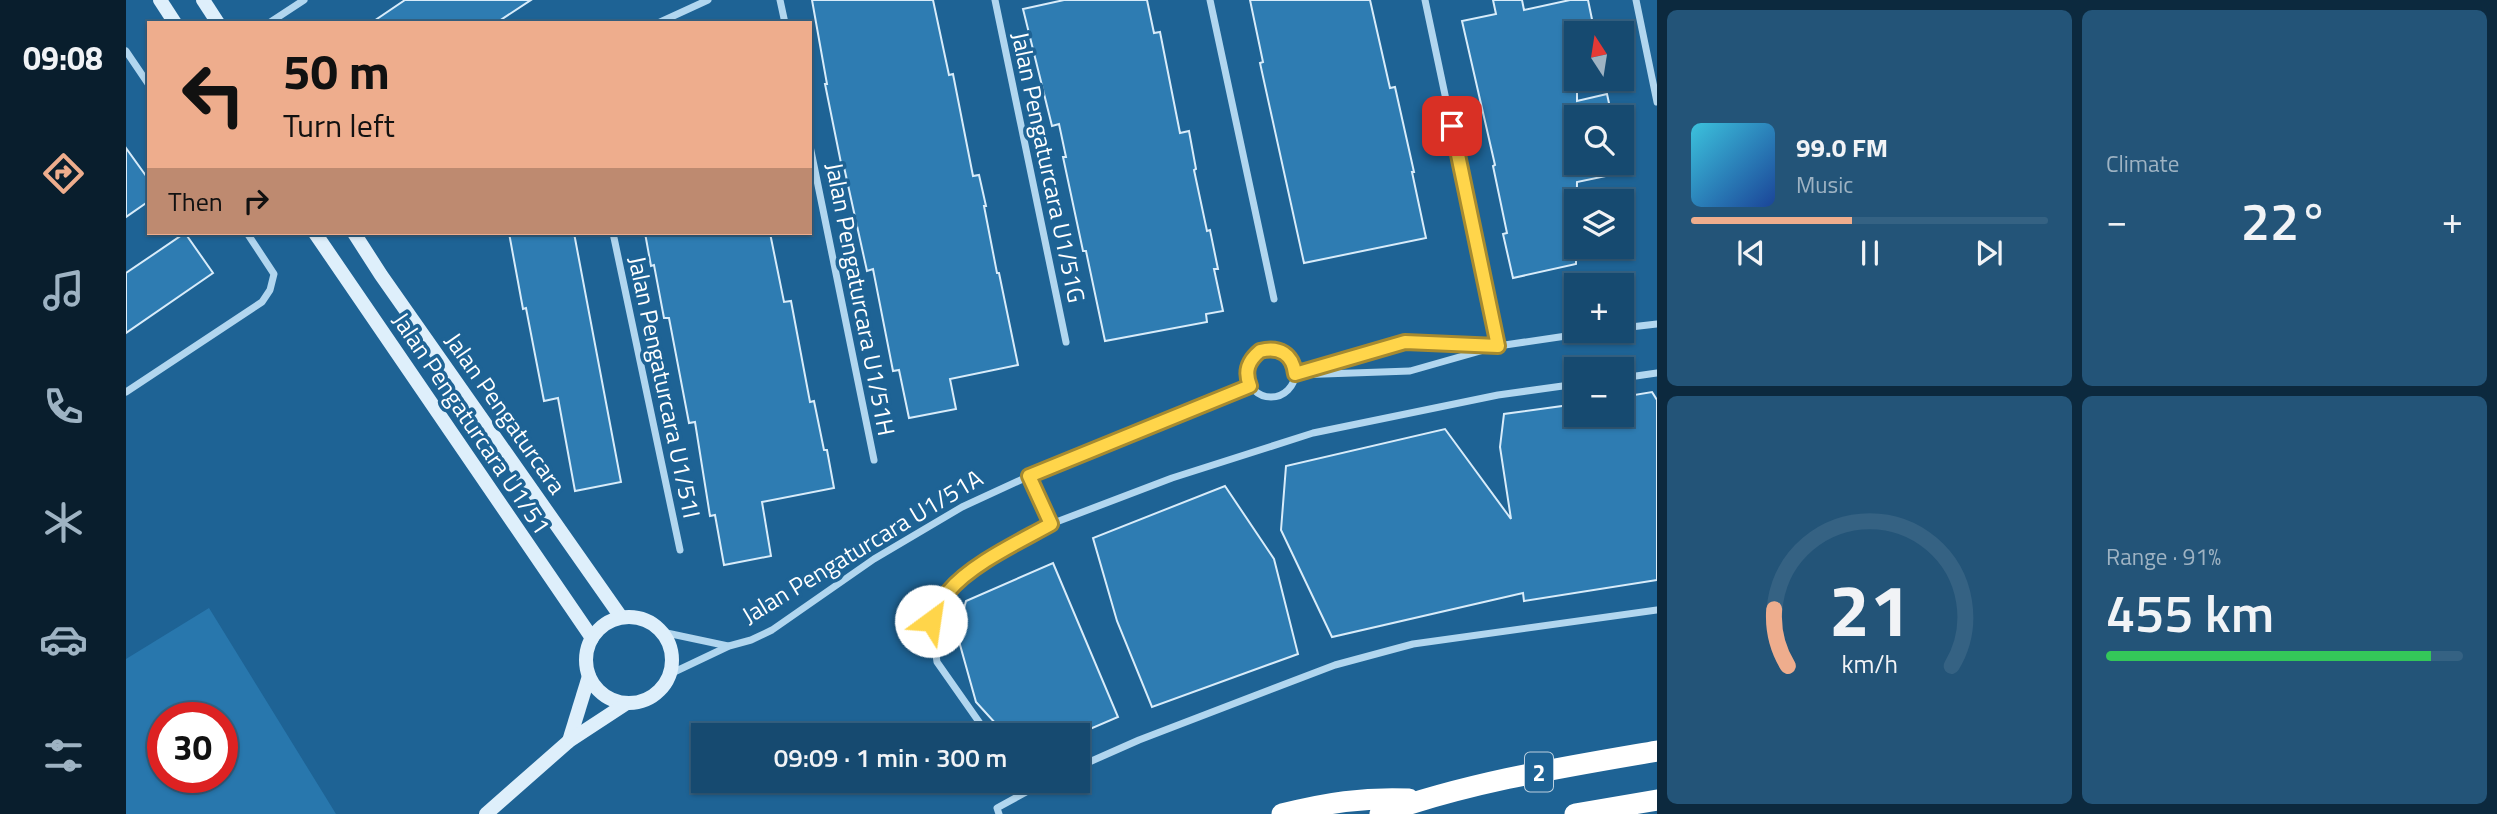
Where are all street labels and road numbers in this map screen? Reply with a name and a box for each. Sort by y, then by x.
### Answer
street label: Jalan Pengaturcara U1/51G [1003,28,1095,306]
street label: Jalan Pengaturcara U1/51H [817,159,905,439]
street label: Jalan Pengaturcara U1/51I [620,253,710,521]
street label: Jalan Pengaturcara U1/51 [384,305,560,541]
street label: Jalan Pengaturcara [437,325,575,501]
street label: Jalan Pengaturcara U1/51A [735,460,989,632]
road number: 2 [1525,752,1553,792]

